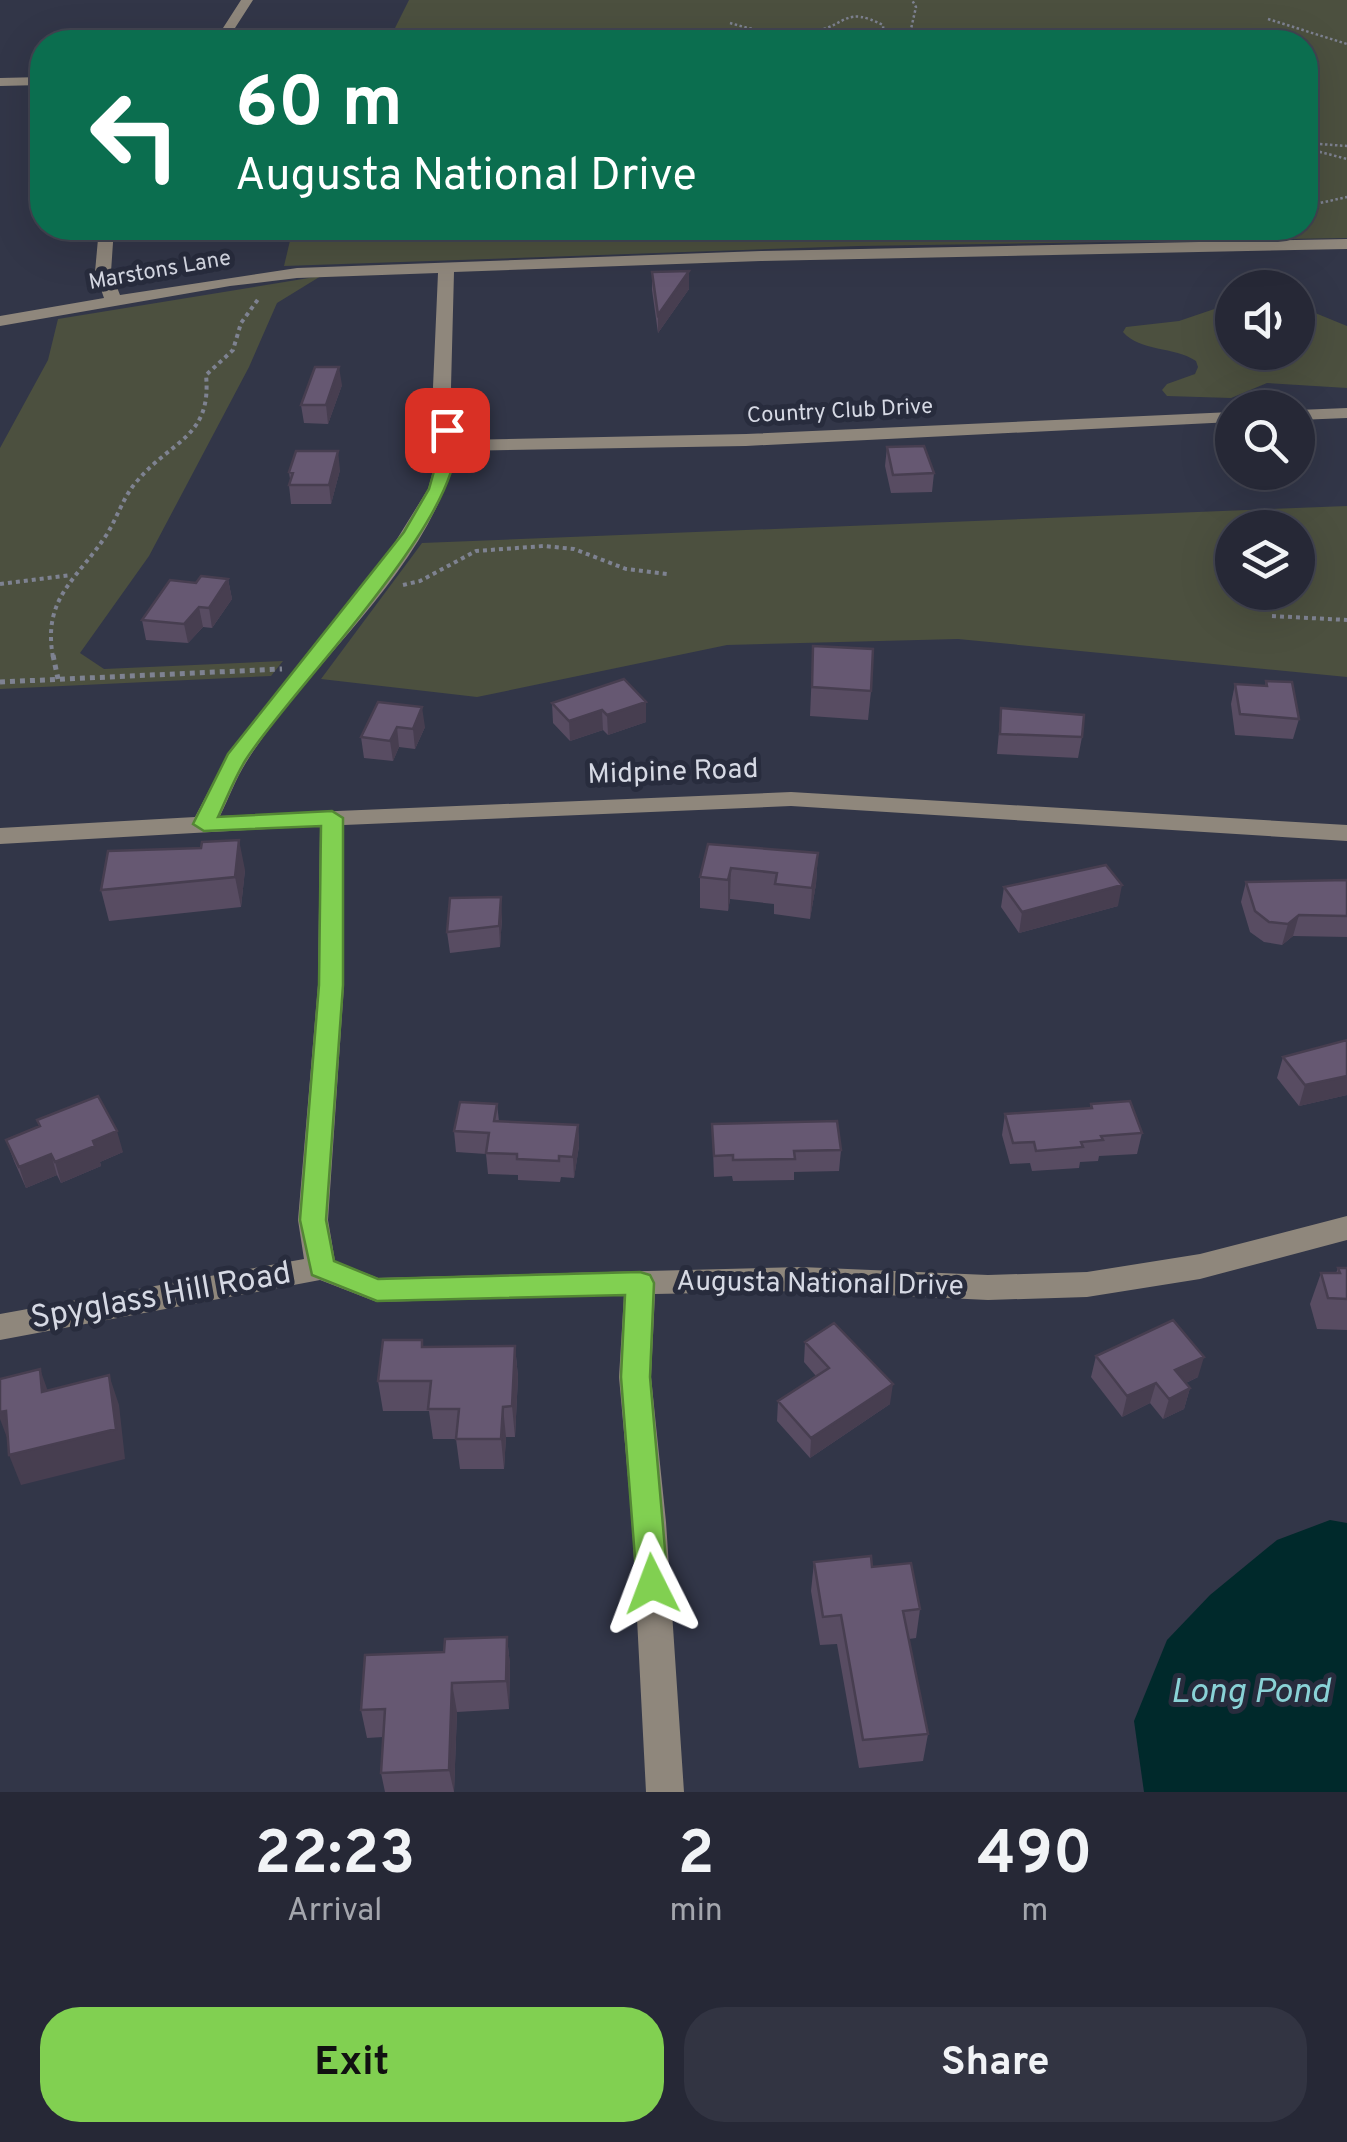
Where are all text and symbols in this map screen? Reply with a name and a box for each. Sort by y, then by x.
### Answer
text: 60 m [235,62,403,151]
icon: left [70,70,200,200]
text: Augusta National Drive [235,149,697,206]
street label: Marstons Lane [87,245,233,297]
map controls [1215,270,1315,610]
button: sound [1215,270,1315,370]
pin [405,388,490,473]
button: search [1215,390,1315,490]
street label: Country Club Drive [746,394,934,430]
icon: arrive [420,403,475,458]
button: layers [1215,510,1315,610]
street label: Midpine Road [587,752,759,794]
street label: Spyglass Hill Road [28,1254,294,1340]
street label: Augusta National Drive [676,1264,964,1306]
position arrow [600,1532,704,1636]
water label: Long Pond [1170,1671,1332,1715]
text: 22:23 [254,1819,415,1895]
text: 2 [678,1819,715,1895]
text: 490 [977,1819,1092,1895]
text: Arrival [287,1892,383,1932]
text: min [670,1892,723,1932]
text: m [1021,1892,1048,1932]
button: Exit [40,2007,664,2122]
button: Share [684,2007,1307,2122]

